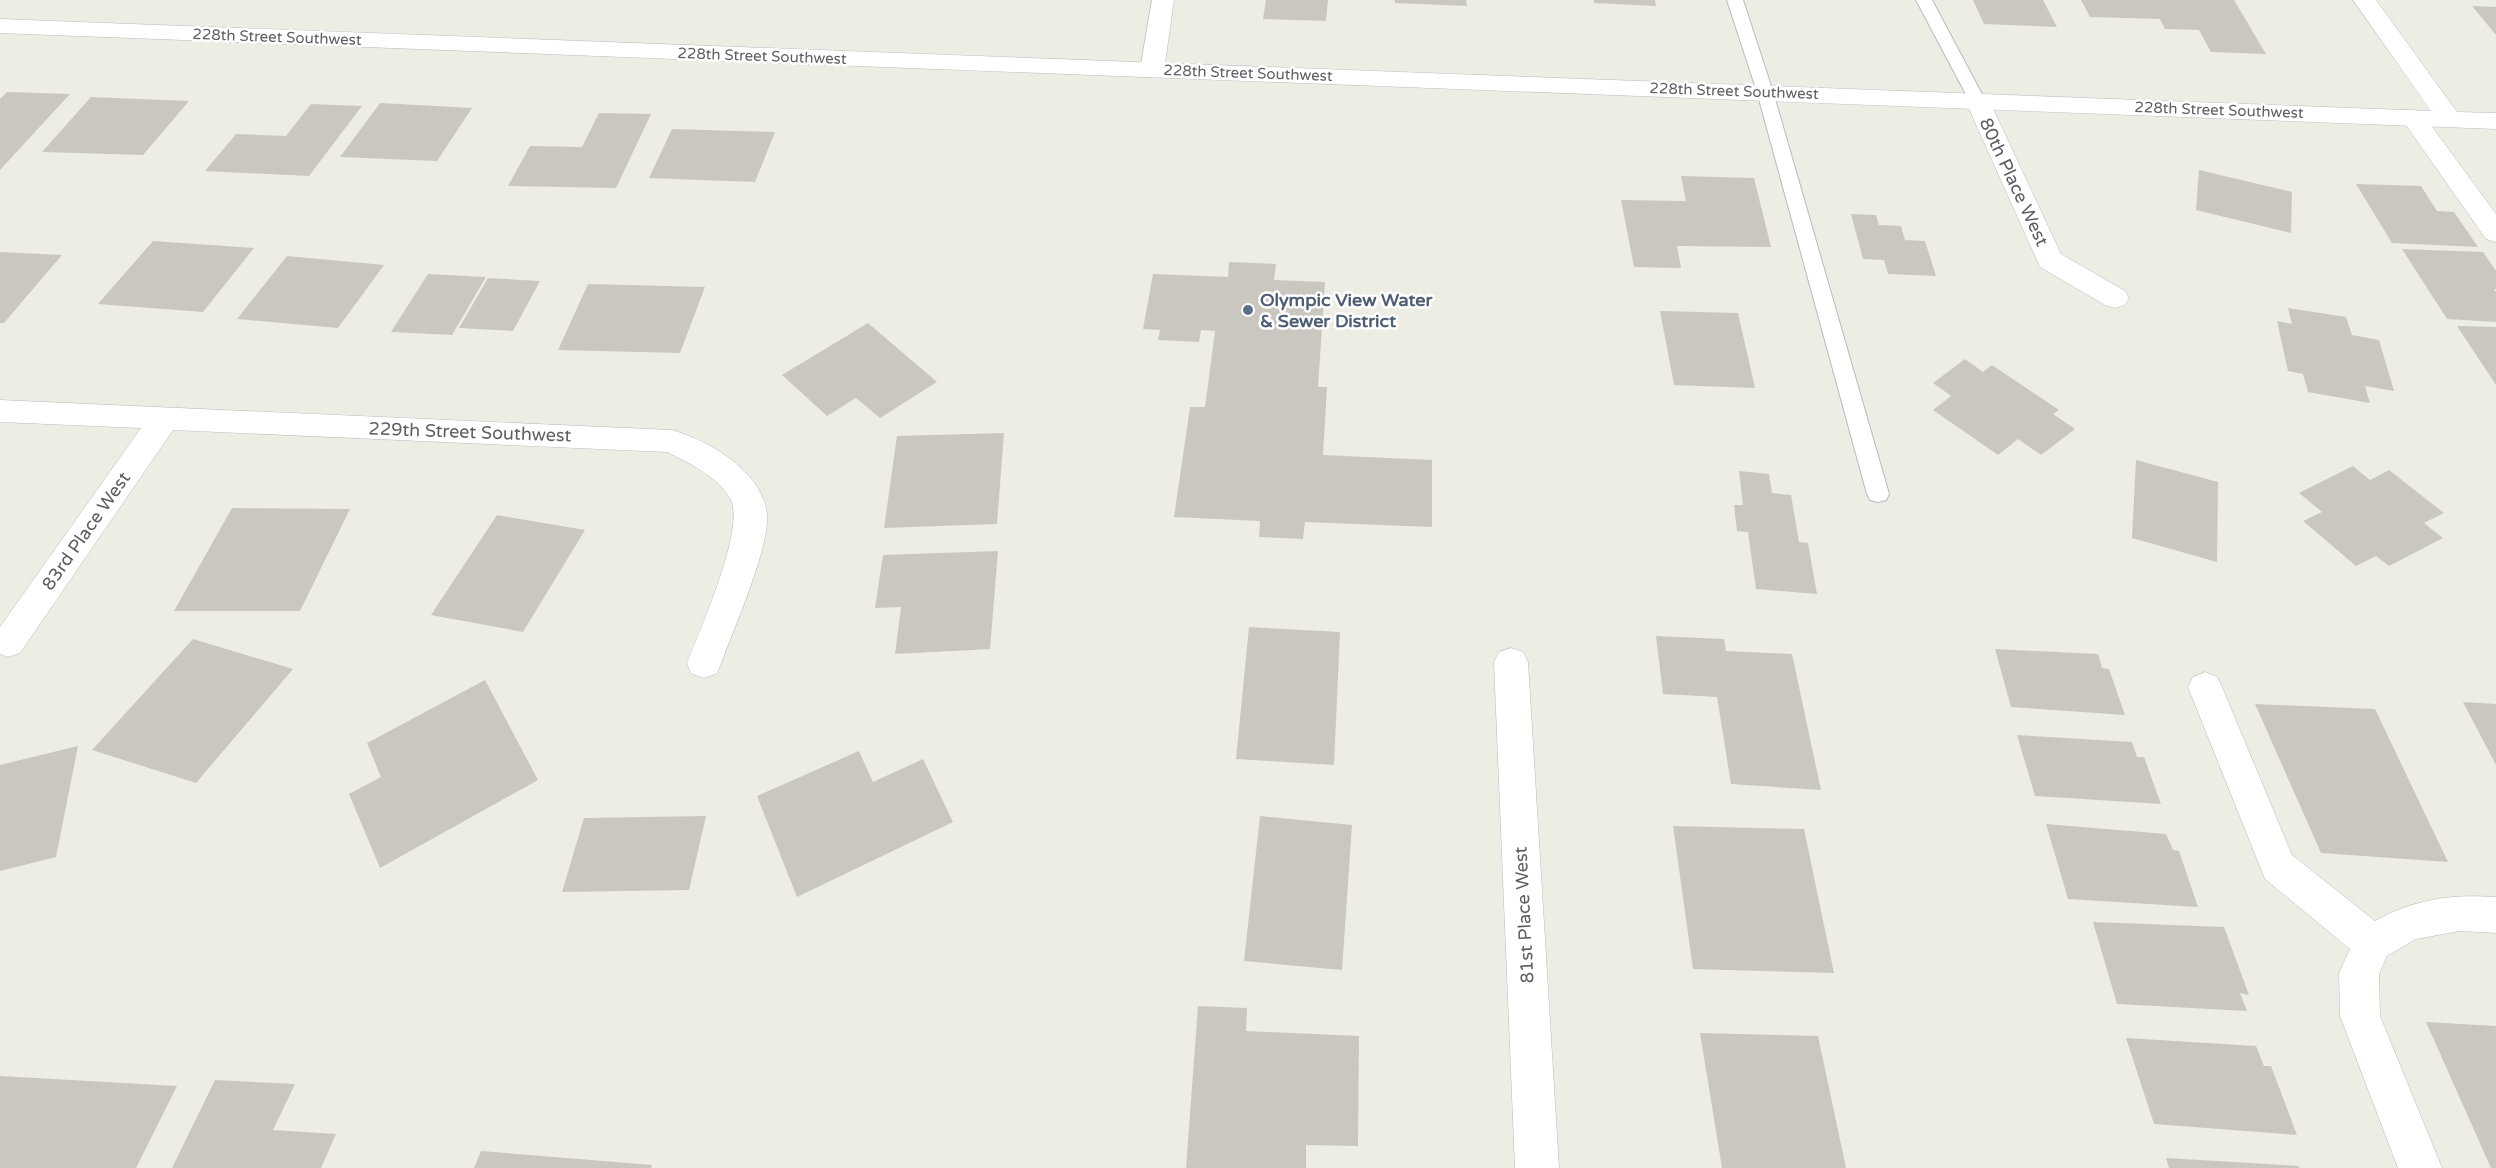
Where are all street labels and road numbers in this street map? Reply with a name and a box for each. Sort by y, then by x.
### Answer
street label: 228th Street Southwest [192,25,362,49]
street label: 228th Street Southwest [677,44,847,68]
street label: 228th Street Southwest [1163,61,1333,85]
street label: 228th Street Southwest [1649,79,1819,103]
street label: 228th Street Southwest [2134,98,2304,122]
street label: 80th Place West [1975,114,2053,250]
street label: 229th Street Southwest [368,417,572,447]
street label: 83rd Place West [37,468,135,594]
street label: 81st Place West [1509,846,1539,984]

